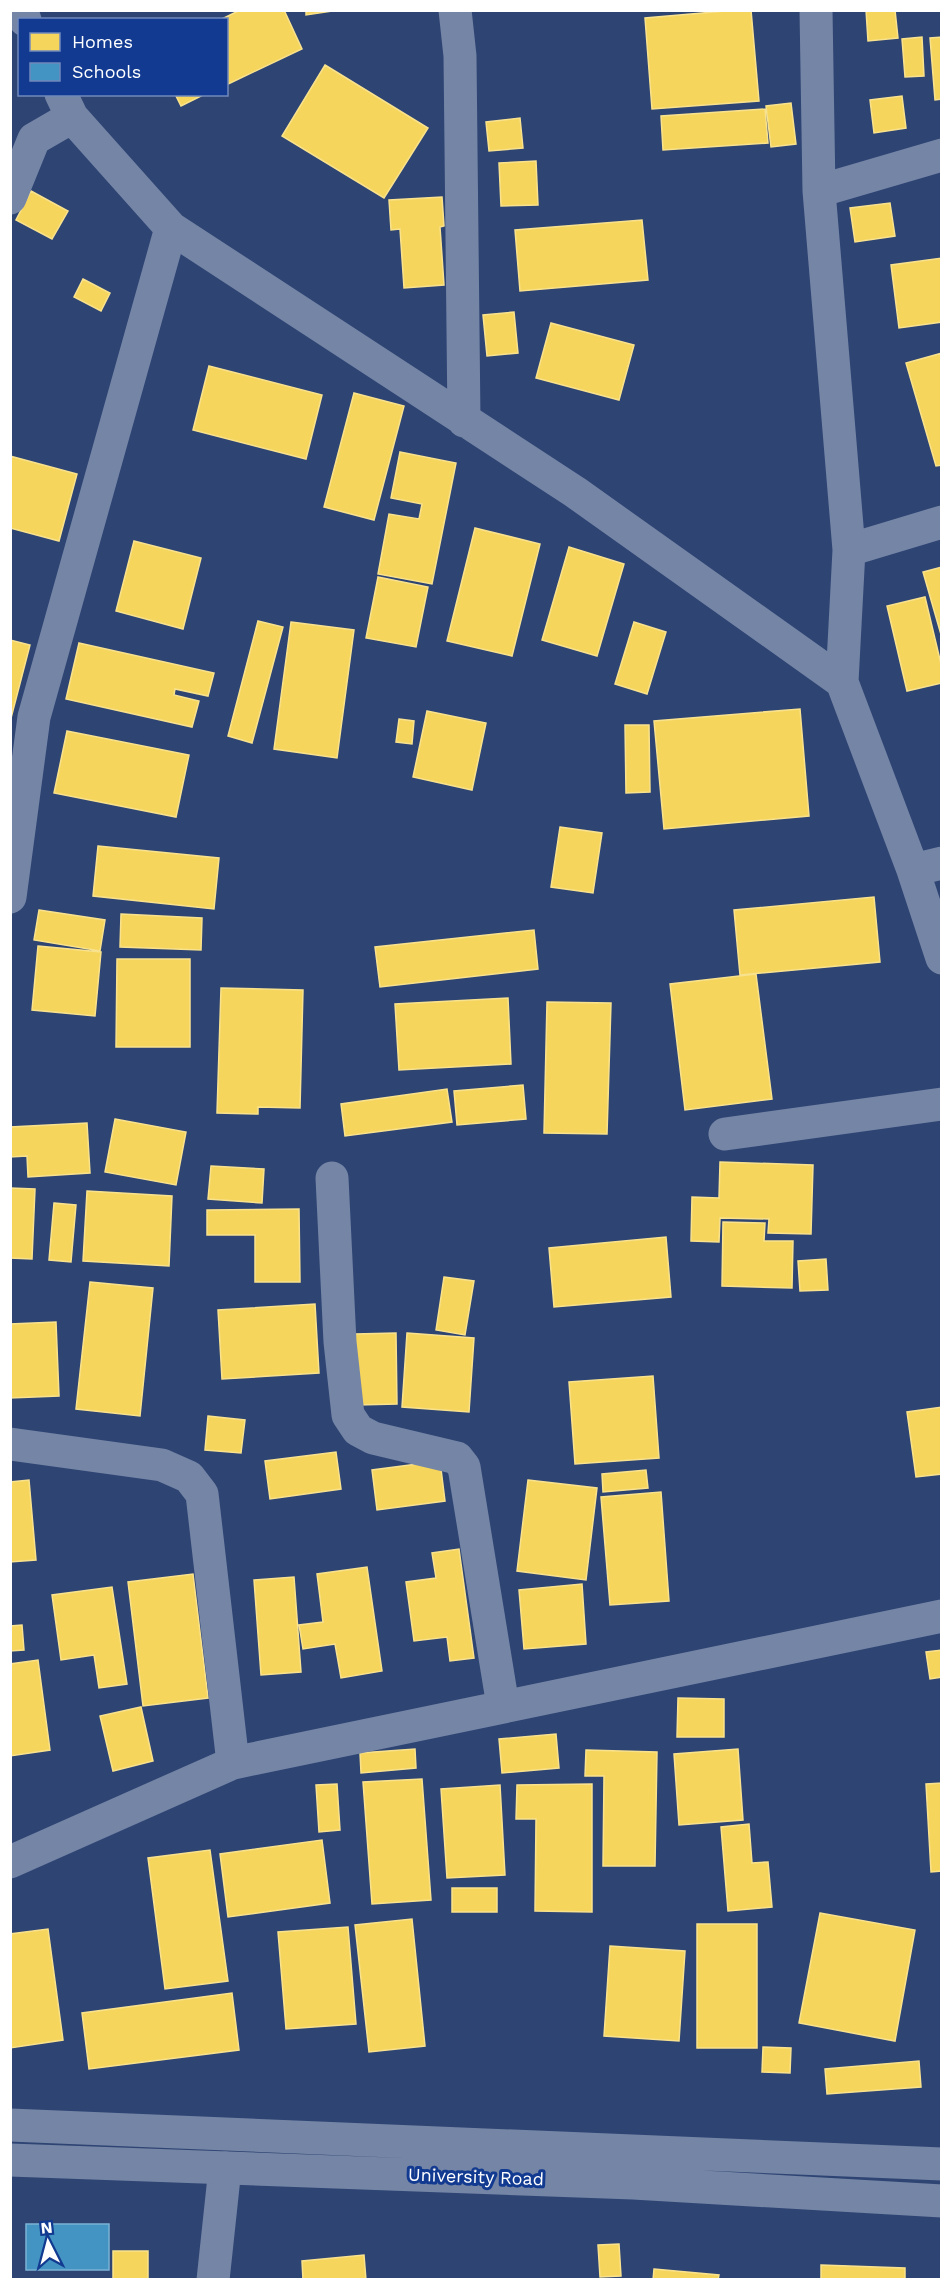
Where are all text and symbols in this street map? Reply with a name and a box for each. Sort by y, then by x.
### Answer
legend [18,18,228,96]
text: Homes [72,31,133,52]
text: Schools [72,61,141,82]
street label: University Road [408,2164,544,2189]
north arrow [18,2212,78,2272]
text: N [40,2218,53,2238]

